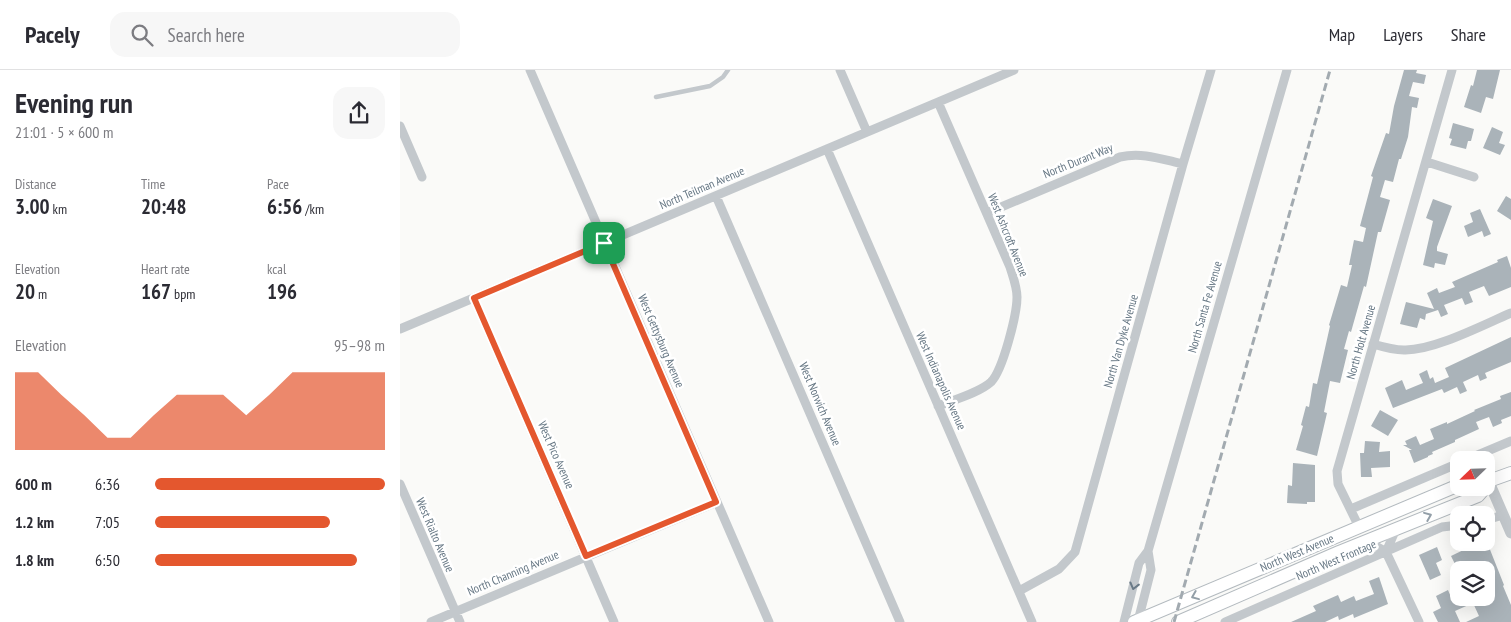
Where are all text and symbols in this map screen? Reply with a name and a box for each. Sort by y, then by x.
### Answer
search box [110,12,460,57]
text: Pacely [25,19,80,50]
icon: search [128,21,156,49]
text: Search here [168,23,245,47]
text: Map [1329,23,1355,46]
text: Layers [1383,23,1423,46]
text: Share [1451,23,1486,46]
text: Evening run [15,84,133,121]
button: share [333,87,385,139]
text: 21:01 · 5 × 600 m [15,122,113,142]
street label: North Durant Way [1041,140,1115,181]
street label: North Teilman Avenue [657,163,747,212]
text: Distance [15,175,56,193]
text: Time [141,175,165,193]
text: Pace [267,175,289,193]
street label: West Ashcroft Avenue [985,191,1032,279]
text: 3.00 [15,193,50,220]
text: 20:48 [141,193,186,220]
text: 6:56 [267,193,302,220]
text: km [50,200,67,218]
text: /km [302,200,324,218]
pin [583,222,625,264]
icon: arrive [590,229,618,257]
street label: North Santa Fe Avenue [1184,259,1225,354]
text: Elevation [15,260,60,278]
text: Heart rate [141,260,190,278]
text: kcal [267,260,286,278]
text: 20 [15,278,35,305]
text: 167 [141,278,171,305]
text: 196 [267,278,297,305]
text: m [35,285,47,303]
text: bpm [171,285,195,303]
street label: West Gettysburg Avenue [635,292,688,390]
street label: North Van Dyke Avenue [1100,292,1141,389]
street label: North Holt Avenue [1343,303,1378,381]
street label: West Indianapolis Avenue [913,329,970,432]
text: Elevation [15,335,66,355]
text: 95–98 m [334,335,385,355]
street label: West Norwich Avenue [796,360,845,448]
street label: West Pico Avenue [535,419,578,491]
north arrow [1450,451,1495,496]
map controls [1450,451,1495,606]
text: 600 m [15,474,52,494]
text: 6:36 [95,474,120,494]
street label: West Rialto Avenue [413,495,458,574]
button: locate [1450,506,1495,551]
text: 1.2 km [15,512,54,532]
text: 7:05 [95,512,120,532]
one-way arrow [1423,512,1432,522]
street label: North West Avenue [1258,530,1336,575]
street label: North West Frontage [1293,536,1378,583]
street label: North Channing Avenue [465,546,561,599]
text: 1.8 km [15,550,54,570]
text: 6:50 [95,550,120,570]
button: layers [1450,561,1495,606]
one-way arrow [1129,581,1139,589]
one-way arrow [1191,590,1200,600]

